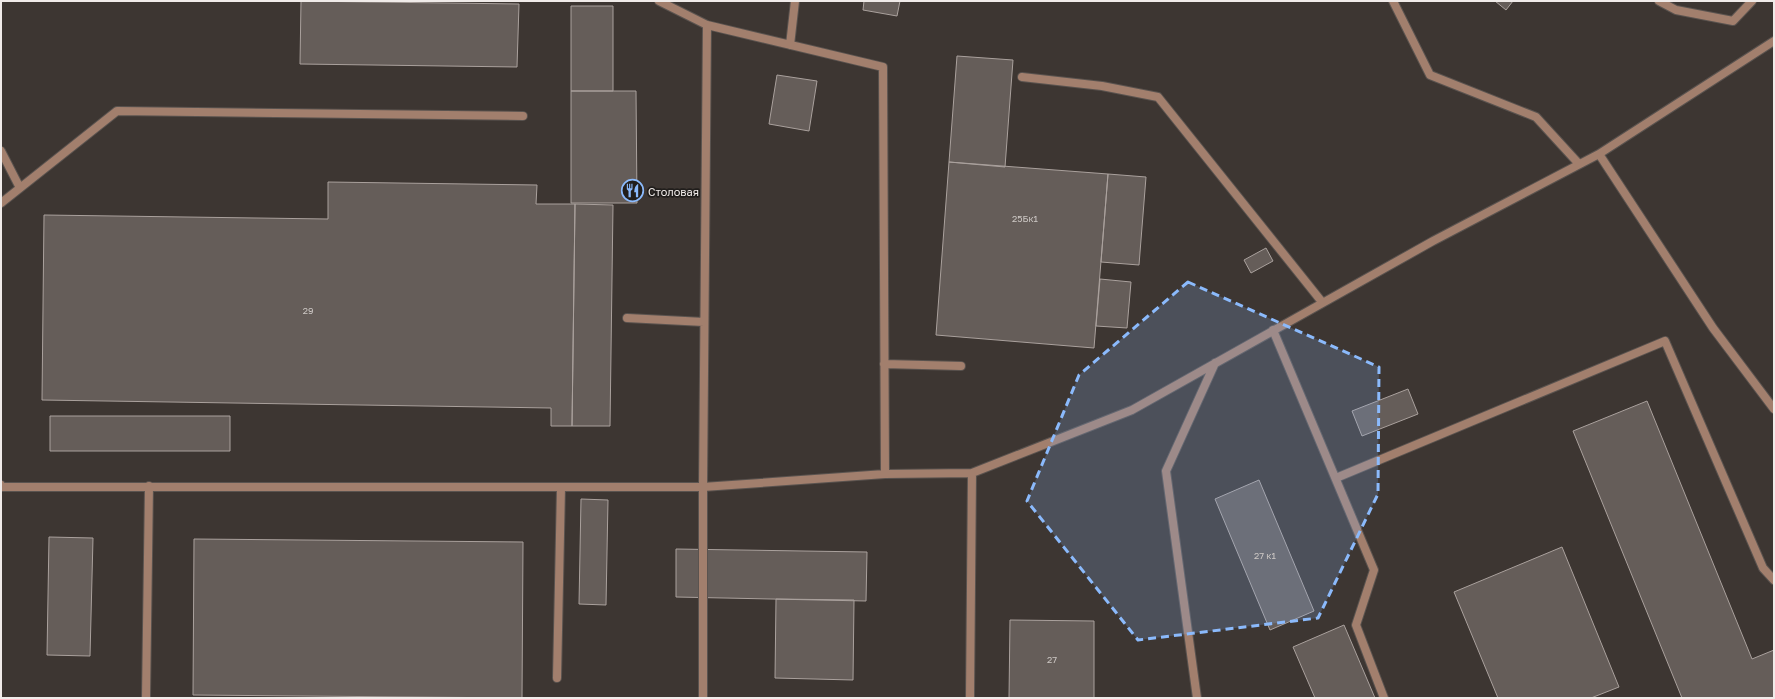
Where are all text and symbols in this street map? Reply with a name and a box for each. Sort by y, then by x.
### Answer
restaurant icon: Столовая [620,178,646,204]
place label: Столовая [648,185,699,198]
house number: 25Бк1 [1012,213,1039,224]
house number: 29 [303,305,313,316]
house number: 27 к1 [1254,550,1277,561]
house number: 27 [1047,654,1057,665]

